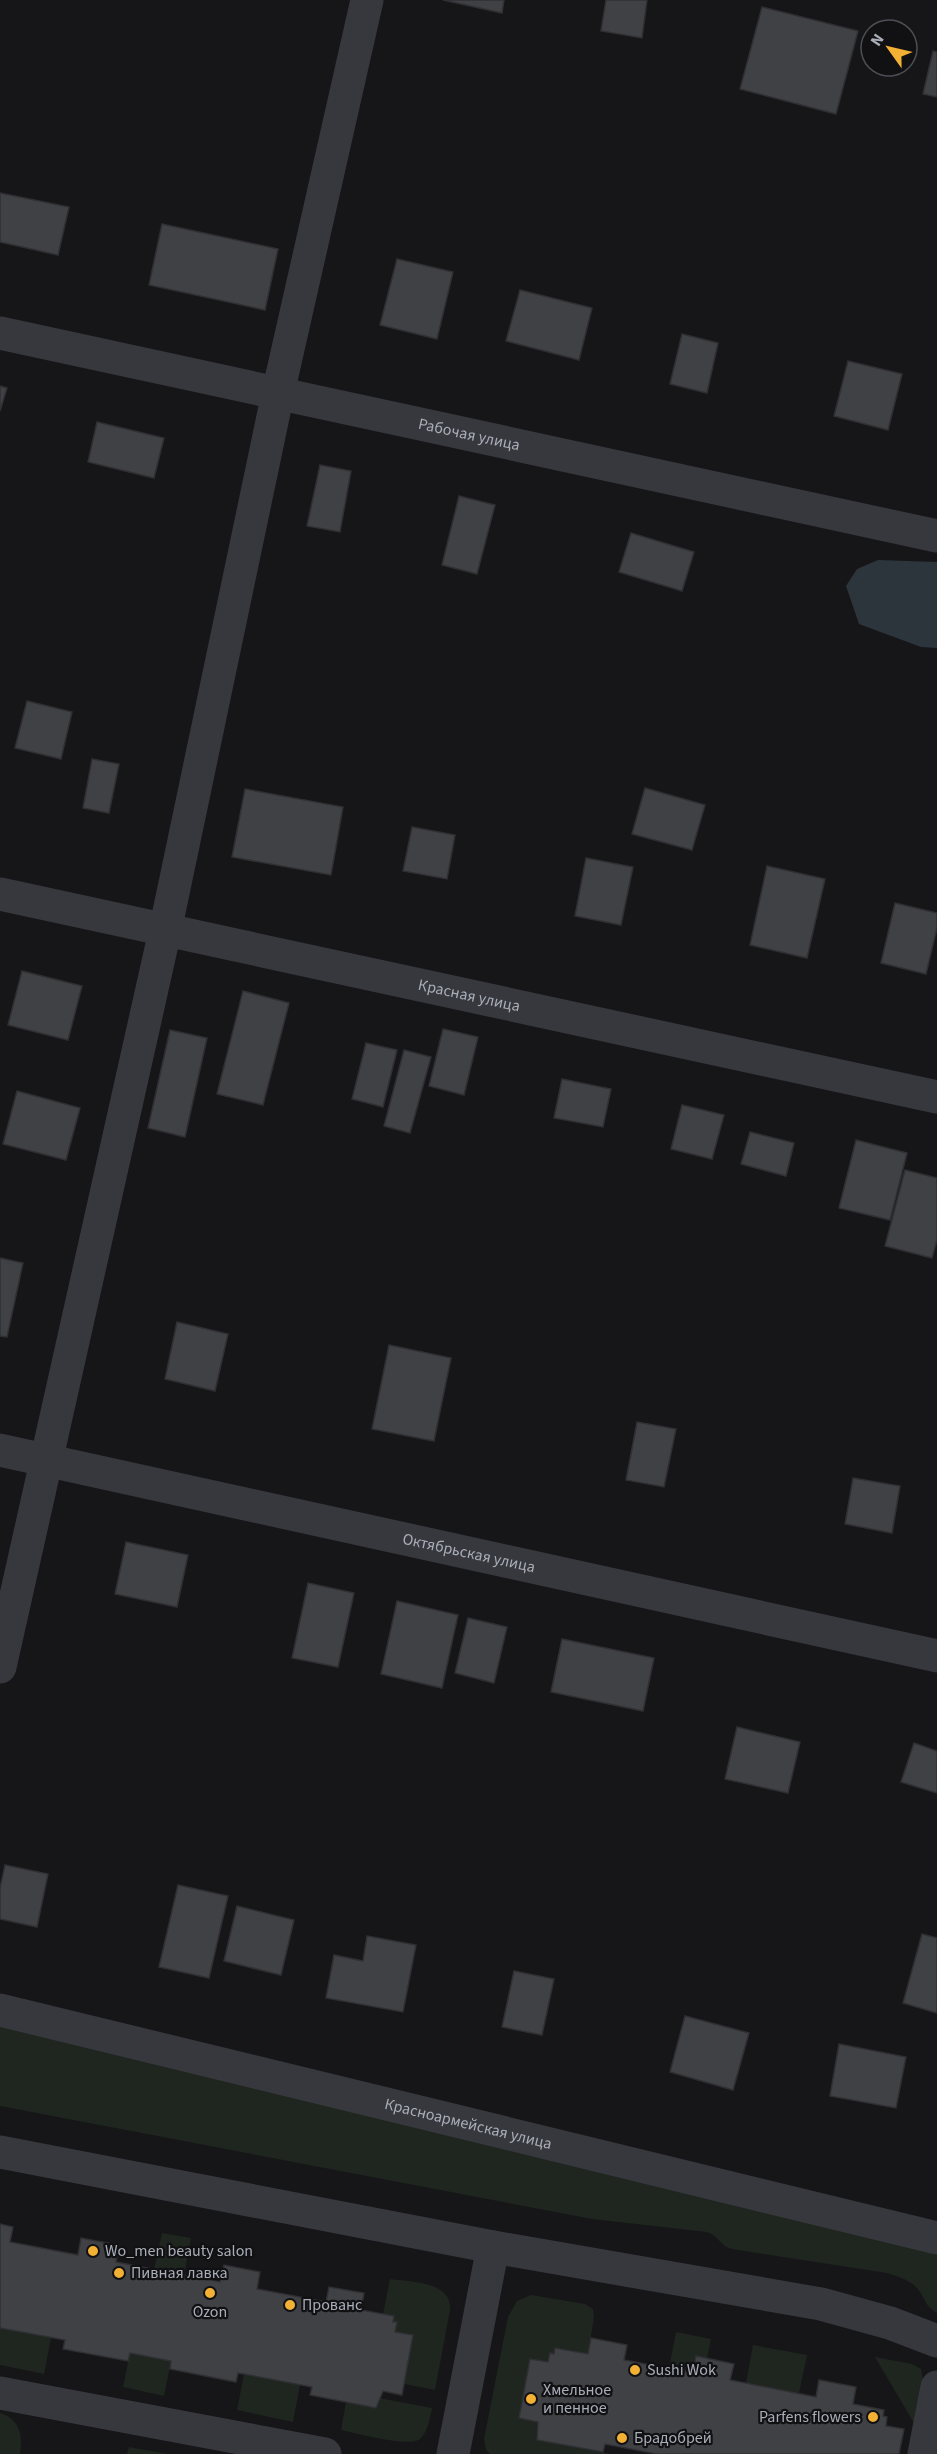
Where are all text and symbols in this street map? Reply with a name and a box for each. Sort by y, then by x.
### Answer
north arrow [859,18,919,78]
text: N [865,30,889,51]
street label: Рабочая улица [416,413,522,456]
street label: Красная улица [416,974,522,1017]
street label: Октябрьская улица [400,1528,537,1578]
street label: Красноармейская улица [382,2093,554,2155]
place label: Wo_men beauty salon [105,2240,253,2262]
marker: Wo_men beauty salon [86,2244,100,2258]
place label: Пивная лавка [131,2262,228,2284]
marker: Пивная лавка [112,2266,126,2280]
marker: Ozon [203,2286,217,2300]
place label: Прованс [302,2294,362,2316]
marker: Прованс [283,2298,297,2312]
place label: Ozon [193,2301,227,2323]
place label: Sushi Wok [647,2359,716,2381]
marker: Sushi Wok [628,2363,642,2377]
place label: Хмельное и пенное [543,2379,611,2419]
marker: Хмельное и пенное [524,2392,538,2406]
place label: Parfens flowers [759,2406,861,2428]
marker: Parfens flowers [866,2410,880,2424]
place label: Брадобрей [634,2427,712,2449]
marker: Брадобрей [615,2431,629,2445]

